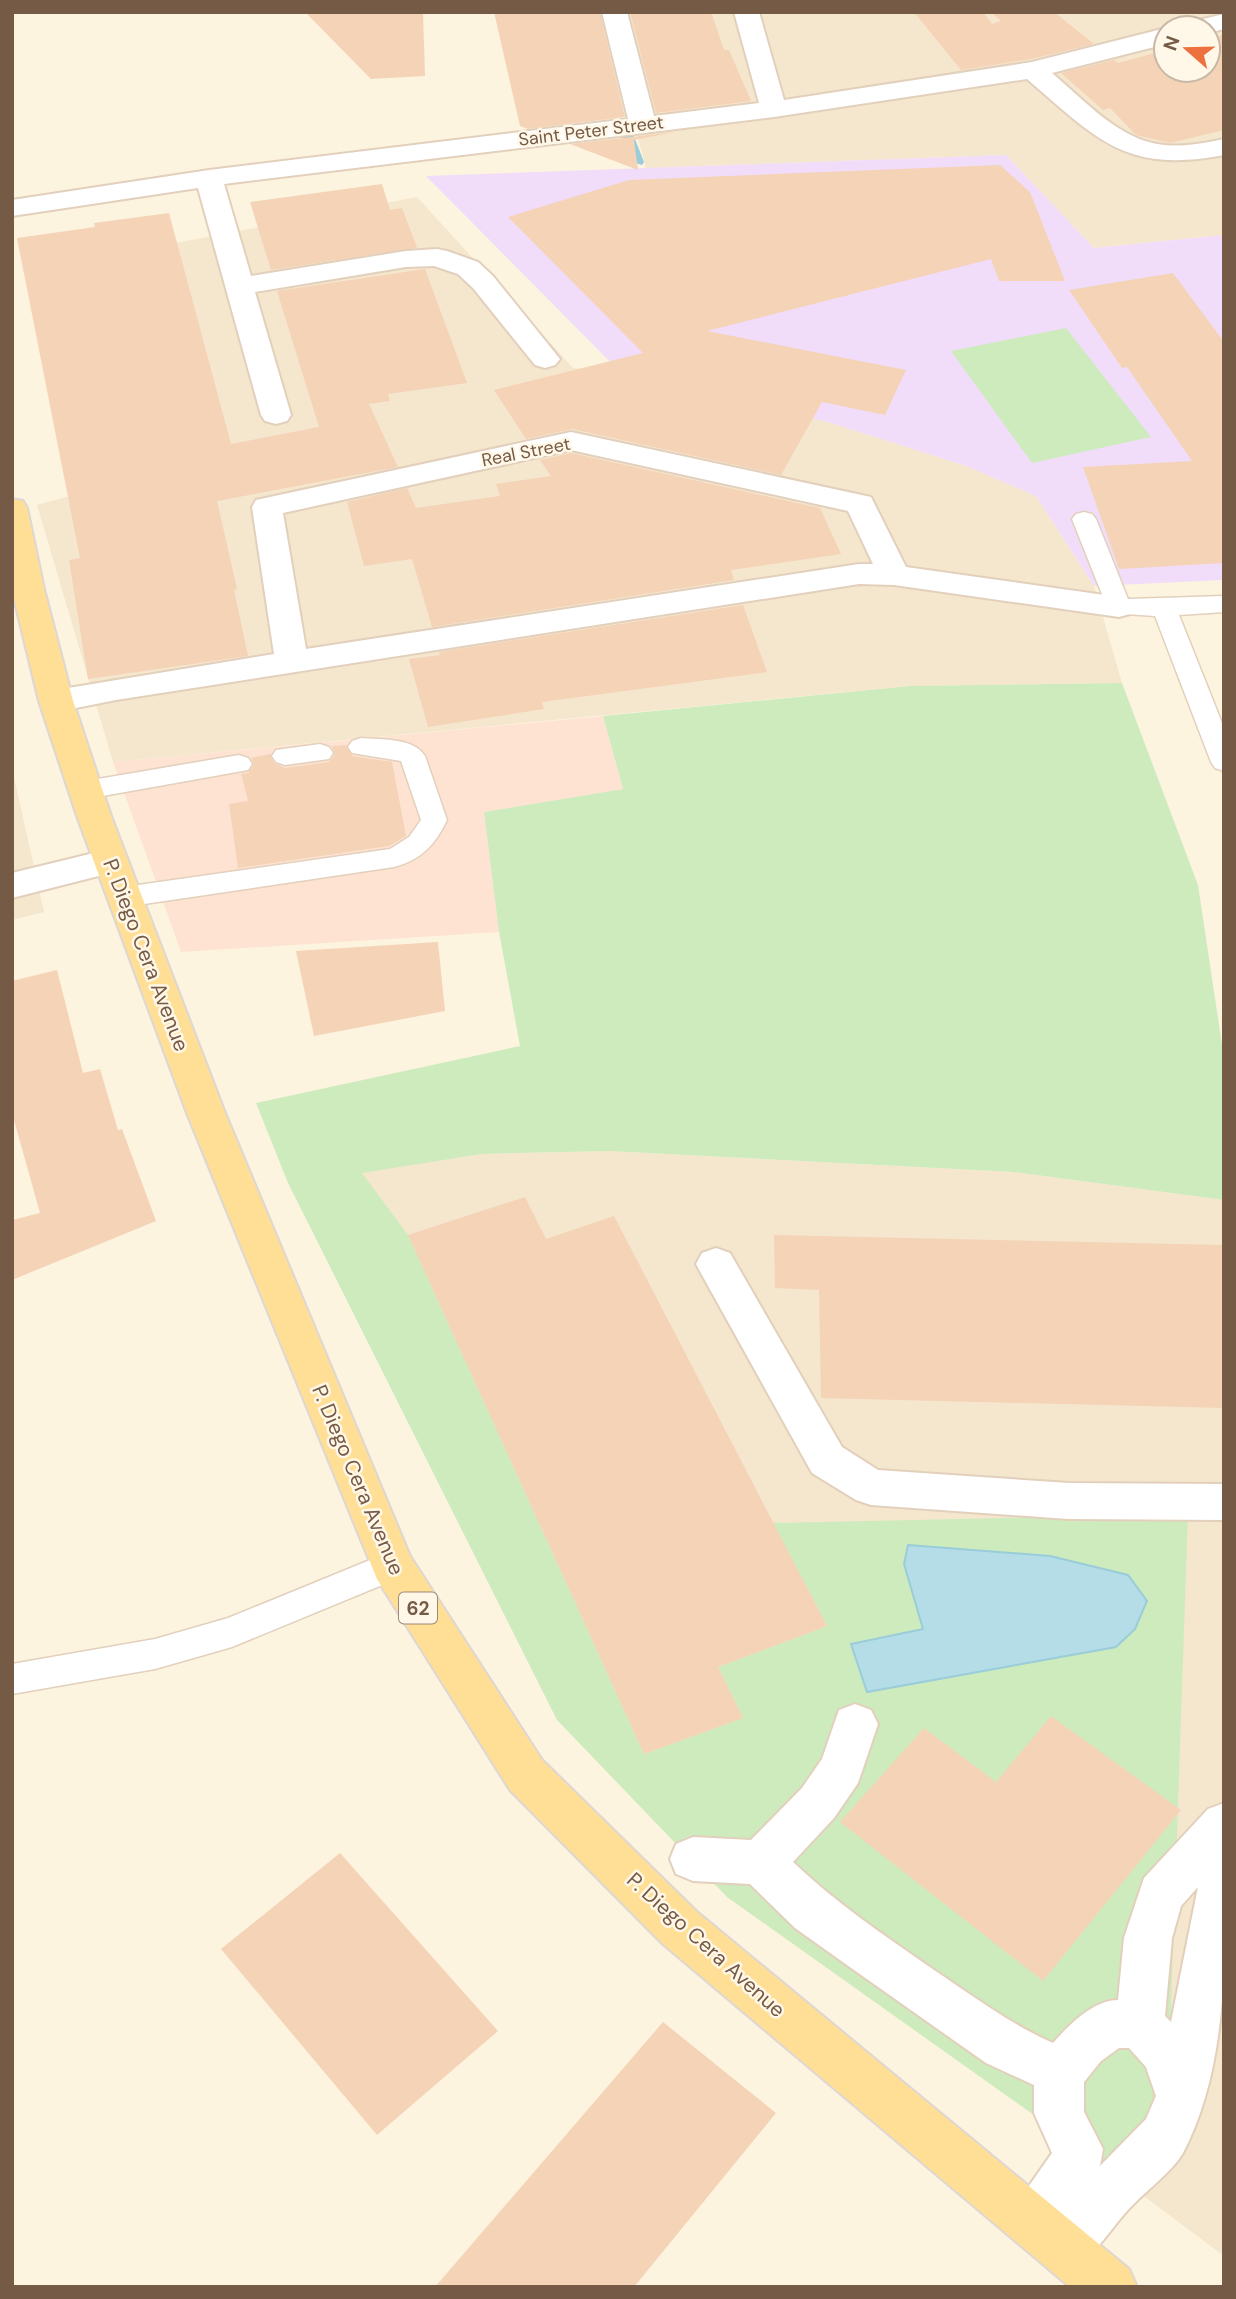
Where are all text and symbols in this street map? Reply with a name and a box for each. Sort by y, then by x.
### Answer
north arrow [1152,14,1222,84]
text: N [1157,33,1186,54]
street label: Saint Peter Street [517,110,665,152]
street label: Real Street [480,432,572,472]
street label: P. Diego Cera Avenue [96,855,196,1055]
street label: P. Diego Cera Avenue [305,1381,411,1580]
road number: 62 [399,1592,437,1624]
street label: P. Diego Cera Avenue [621,1866,791,2024]

